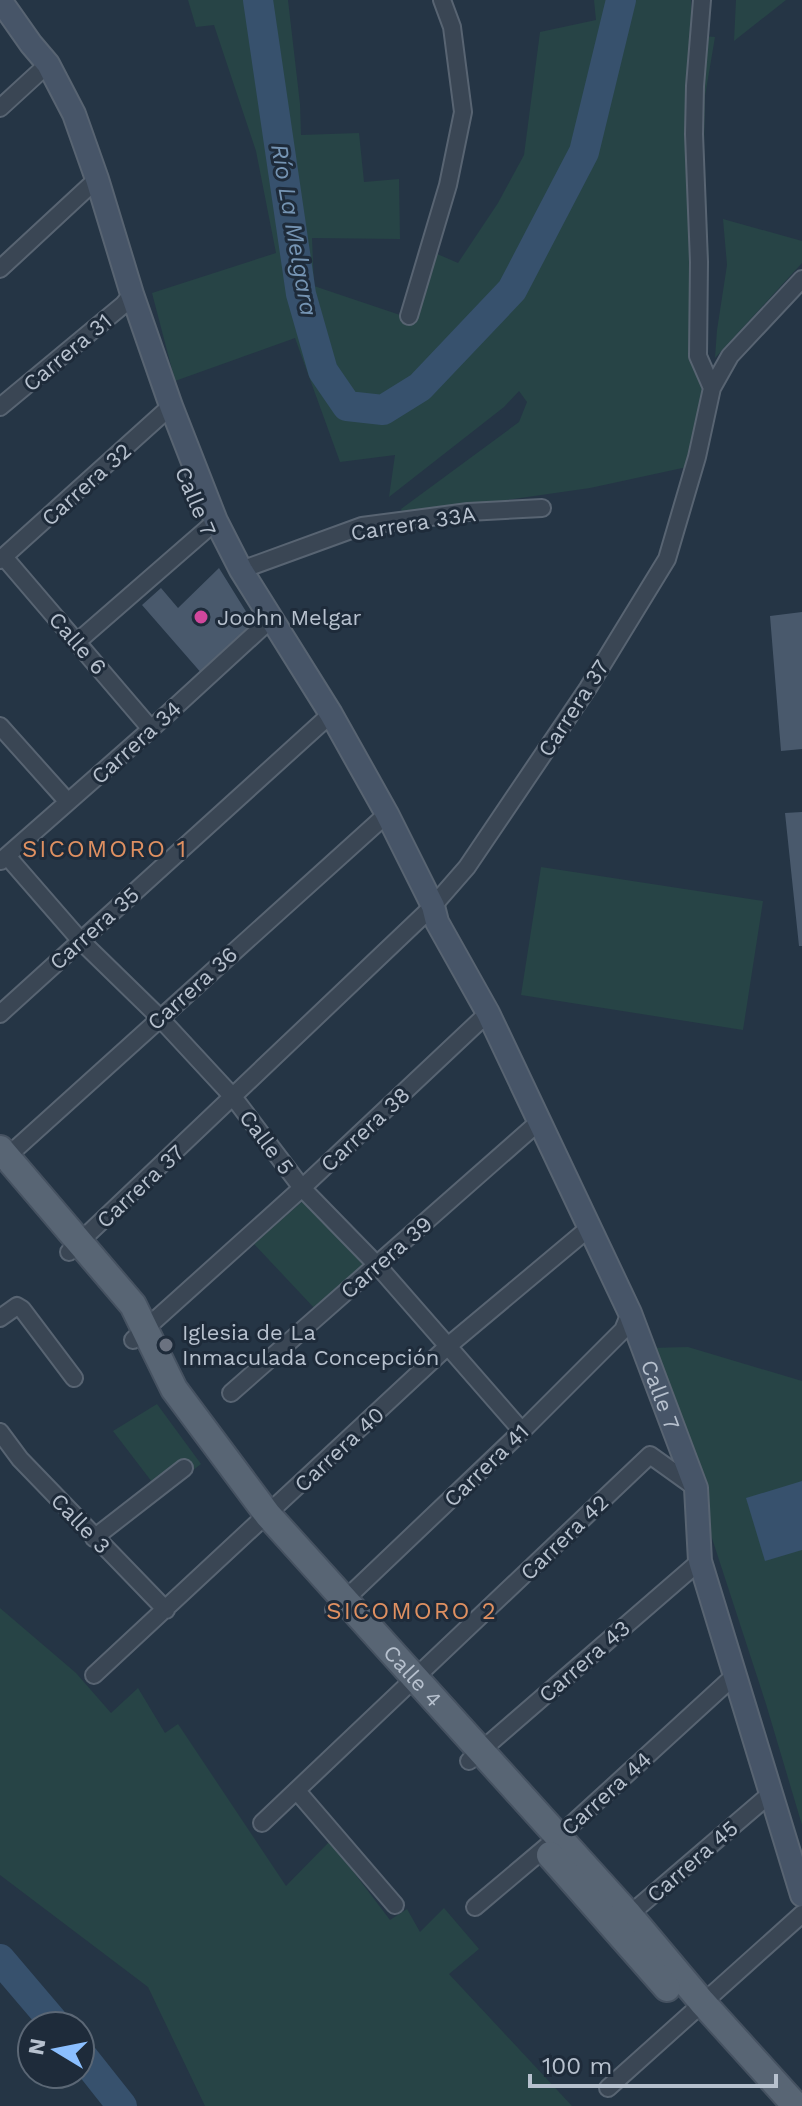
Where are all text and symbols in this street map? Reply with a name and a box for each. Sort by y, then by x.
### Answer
water label: Río La Melgara [265,142,323,318]
street label: Carrera 31 [18,308,116,396]
street label: Carrera 32 [36,438,136,531]
street label: Calle 7 [170,463,221,540]
street label: Carrera 33A [349,501,477,546]
place label: Joohn Melgar [217,605,362,630]
street label: Calle 6 [44,607,112,680]
marker: Joohn Melgar [192,608,210,626]
street label: Carrera 37 [533,655,614,761]
street label: Carrera 34 [86,696,186,789]
district label: SICOMORO 1 [22,835,188,863]
street label: Carrera 35 [45,882,144,975]
street label: Carrera 36 [142,942,242,1035]
street label: Carrera 38 [316,1082,415,1177]
street label: Calle 5 [234,1105,299,1179]
street label: Carrera 37 [92,1140,189,1233]
street label: Carrera 39 [336,1211,437,1304]
place label: Iglesia de La Inmaculada Concepción [182,1320,439,1370]
marker: Iglesia de La Inmaculada Concepción [157,1336,175,1354]
street label: Calle 7 [636,1356,685,1433]
street label: Carrera 40 [289,1402,389,1497]
street label: Carrera 41 [439,1419,534,1512]
street label: Calle 3 [46,1488,115,1559]
street label: Carrera 42 [515,1489,613,1585]
district label: SICOMORO 2 [326,1597,498,1625]
street label: Carrera 43 [534,1615,635,1708]
street label: Calle 4 [378,1640,447,1712]
street label: Carrera 44 [556,1746,657,1840]
street label: Carrera 45 [642,1815,743,1908]
north arrow [16,2010,96,2090]
text: N [23,2036,51,2057]
scale bar [530,2038,776,2088]
text: 100 m [542,2052,612,2080]

